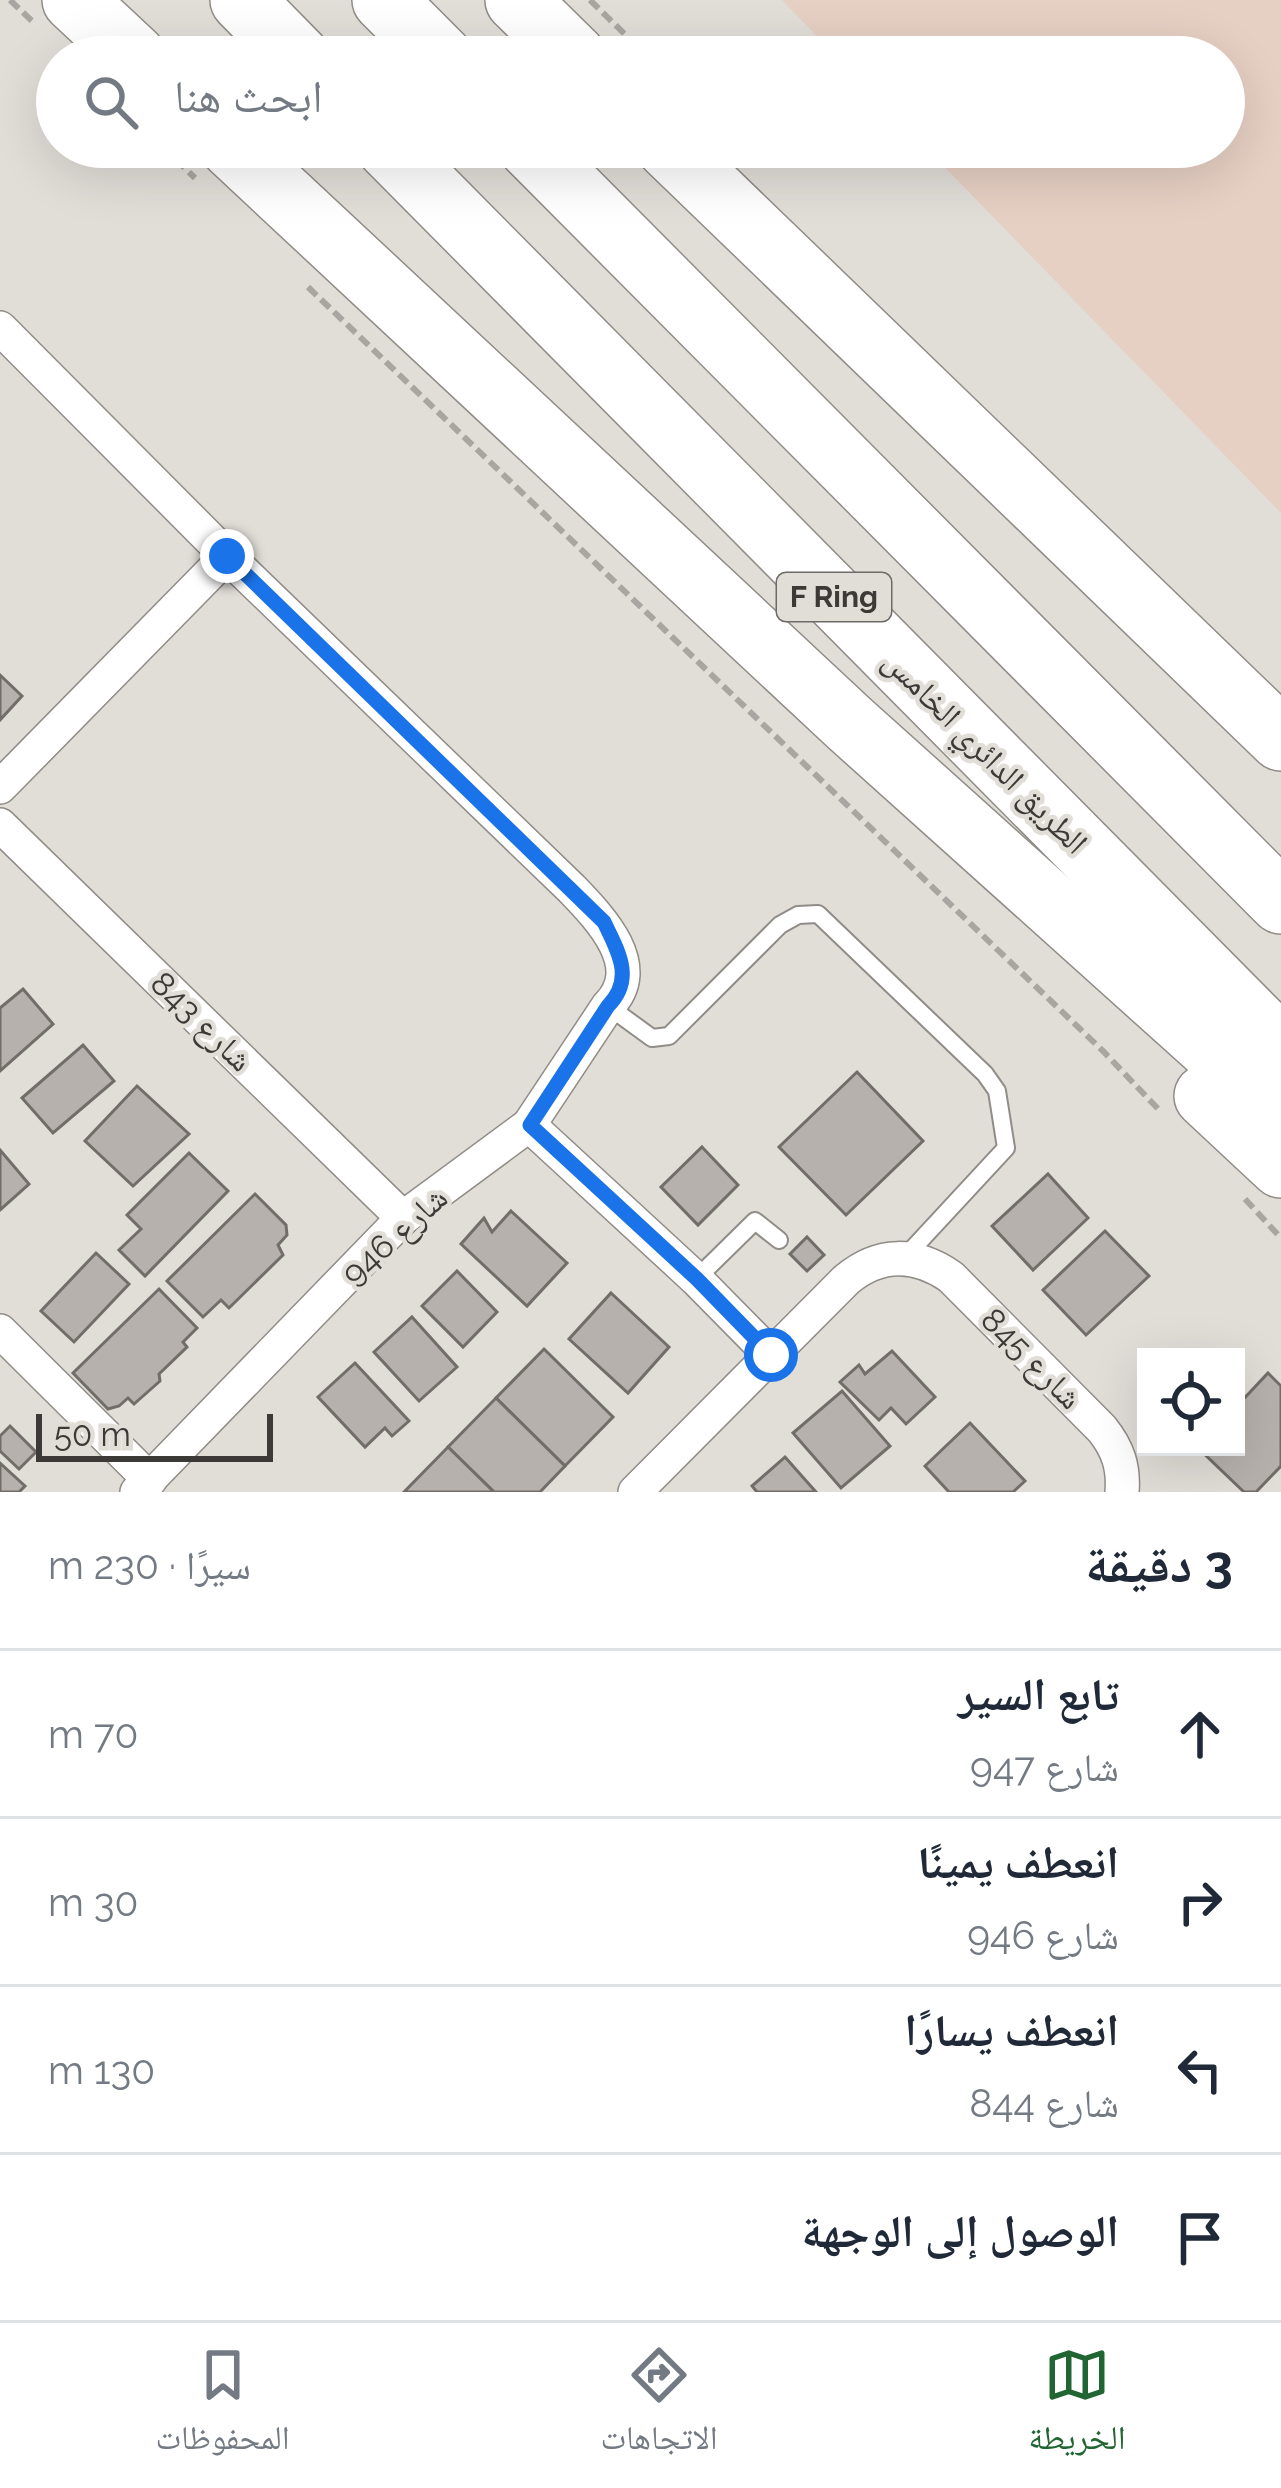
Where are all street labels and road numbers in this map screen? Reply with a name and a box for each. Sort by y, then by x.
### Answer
road number: F Ring [777,573,891,621]
street label: الطريق الدائري الخامس [871,641,1096,866]
street label: شارع 843 [142,963,261,1080]
street label: شارع 946 [334,1178,456,1294]
street label: شارع 845 [972,1300,1090,1418]

